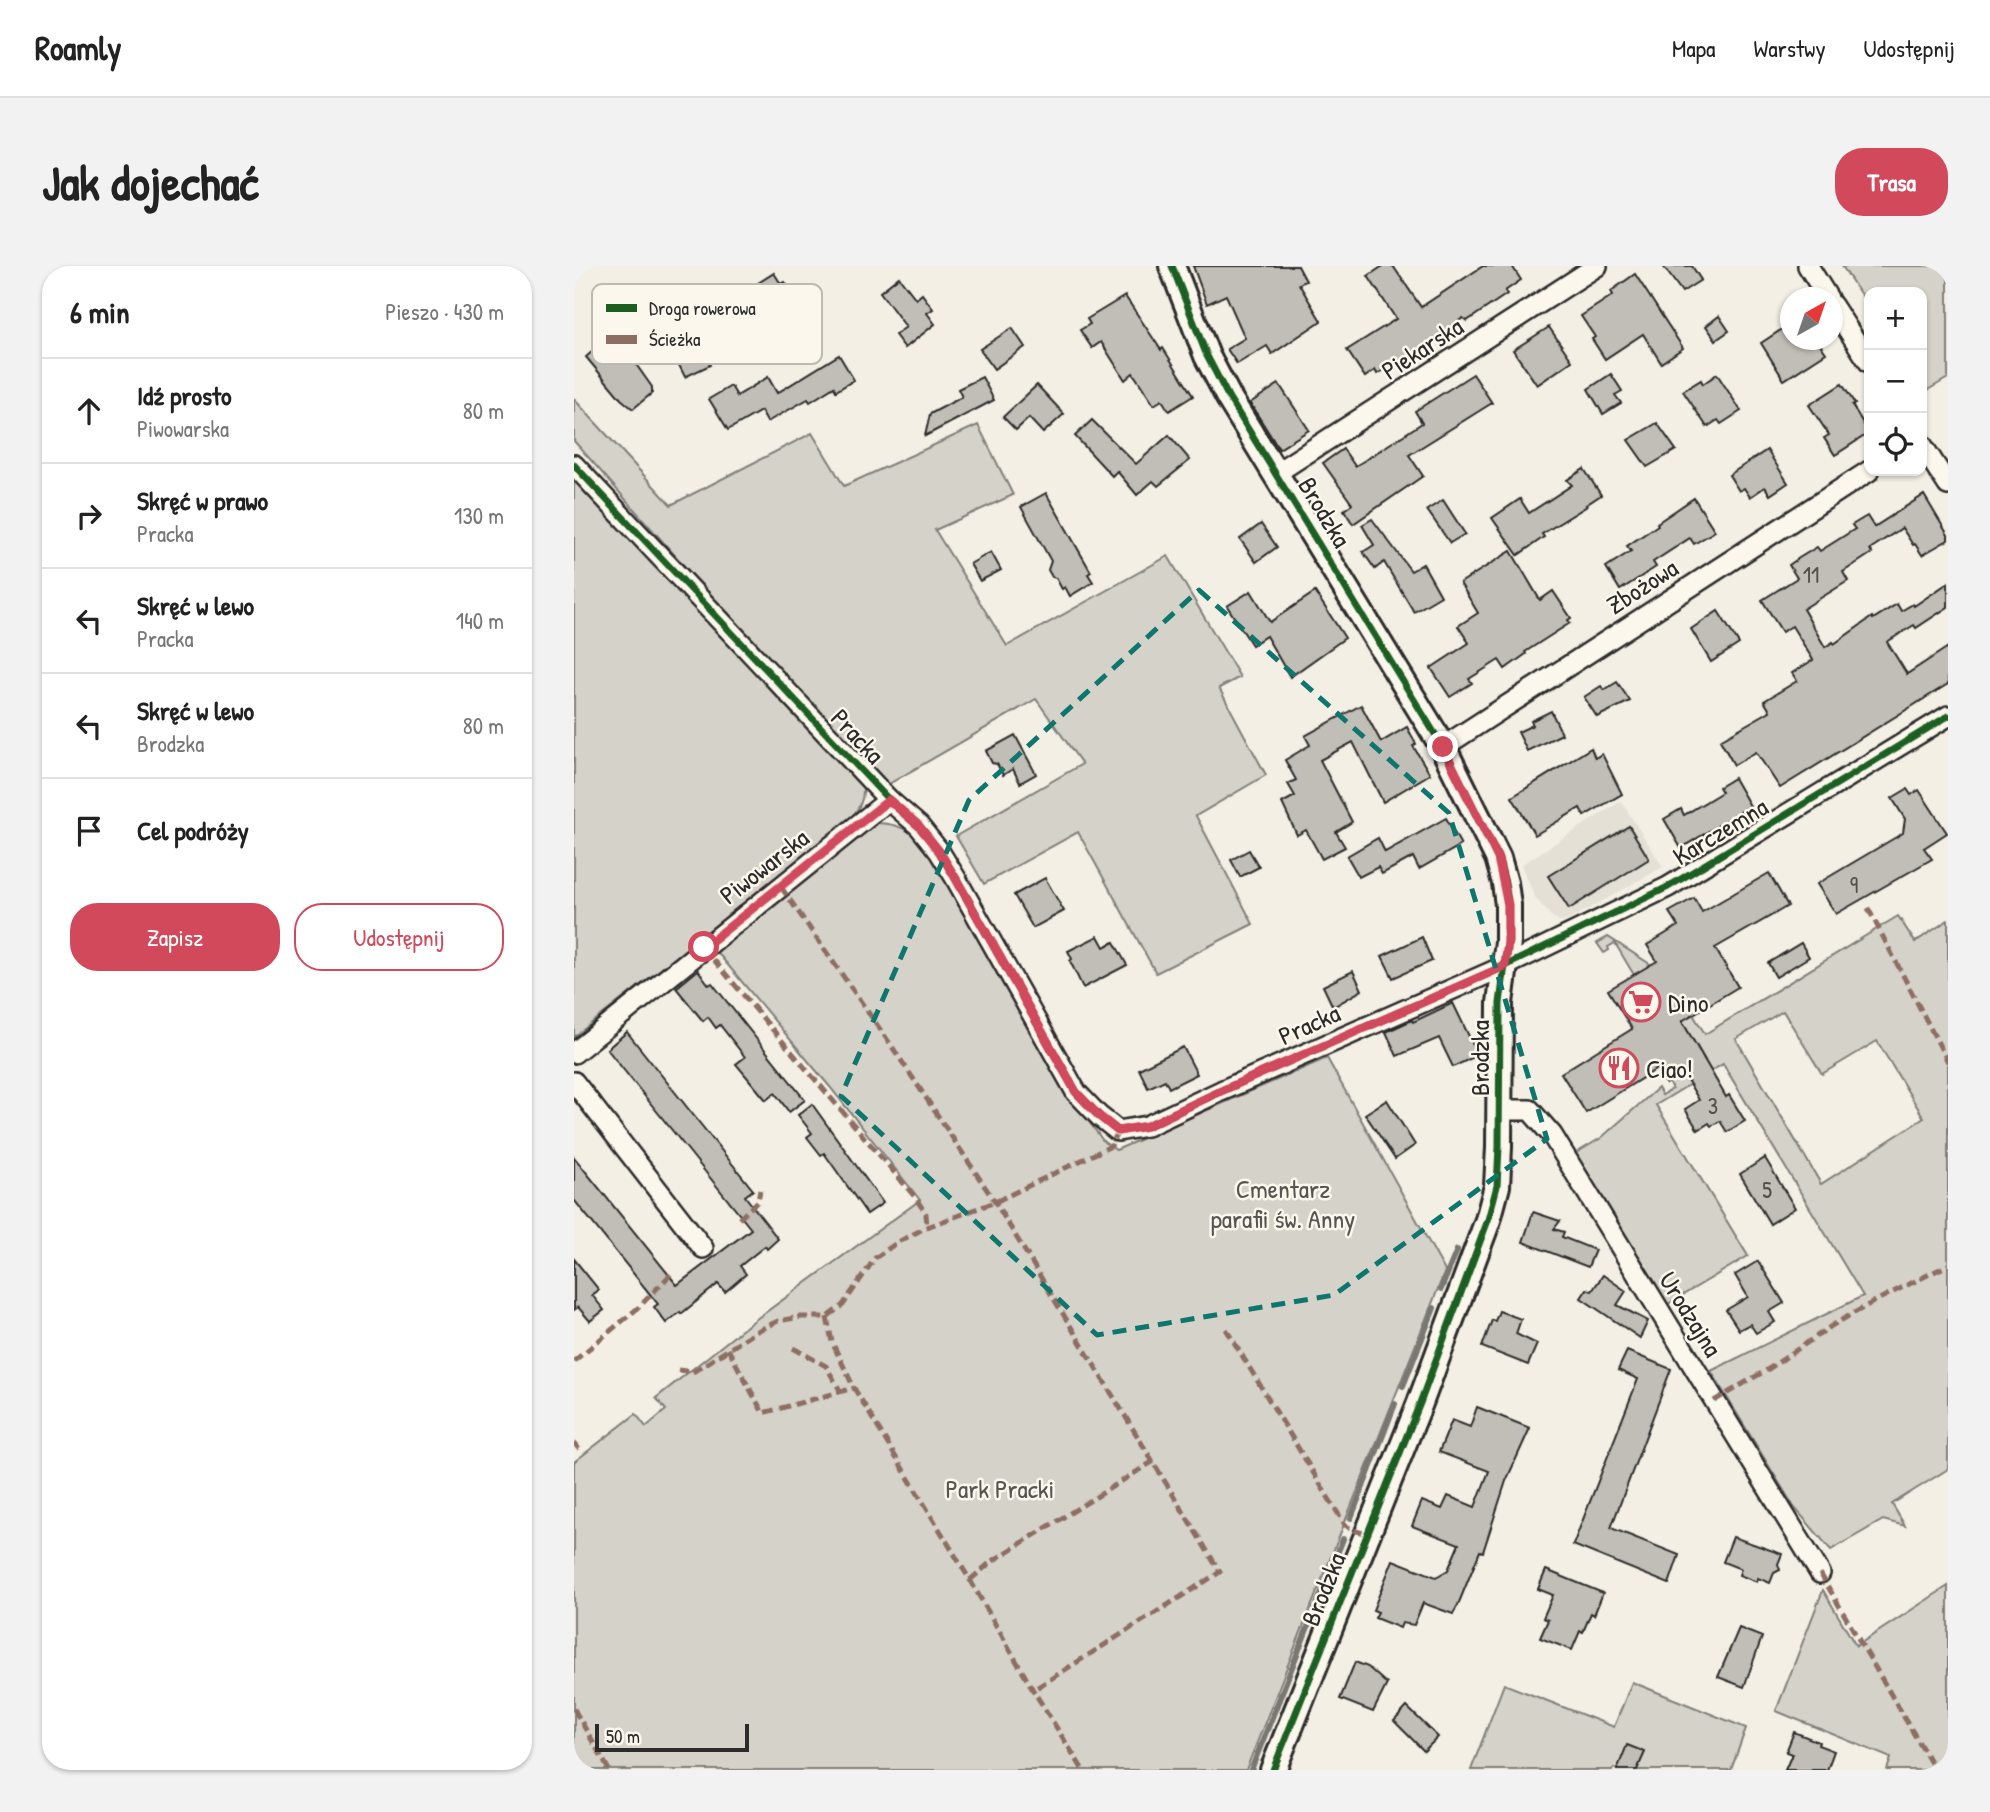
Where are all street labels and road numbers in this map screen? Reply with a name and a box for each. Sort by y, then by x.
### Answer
street label: Piekarska [1374,309,1470,387]
street label: Brodzka [1290,470,1360,554]
street label: Zbożowa [1600,550,1684,622]
street label: Pracka [823,701,893,771]
street label: Karczemna [1666,789,1774,873]
street label: Piwowarska [712,820,816,912]
street label: Pracka [1273,995,1345,1053]
street label: Brodzka [1462,1020,1497,1096]
street label: Urodzajna [1651,1265,1731,1363]
street label: Brodzka [1293,1547,1353,1631]

